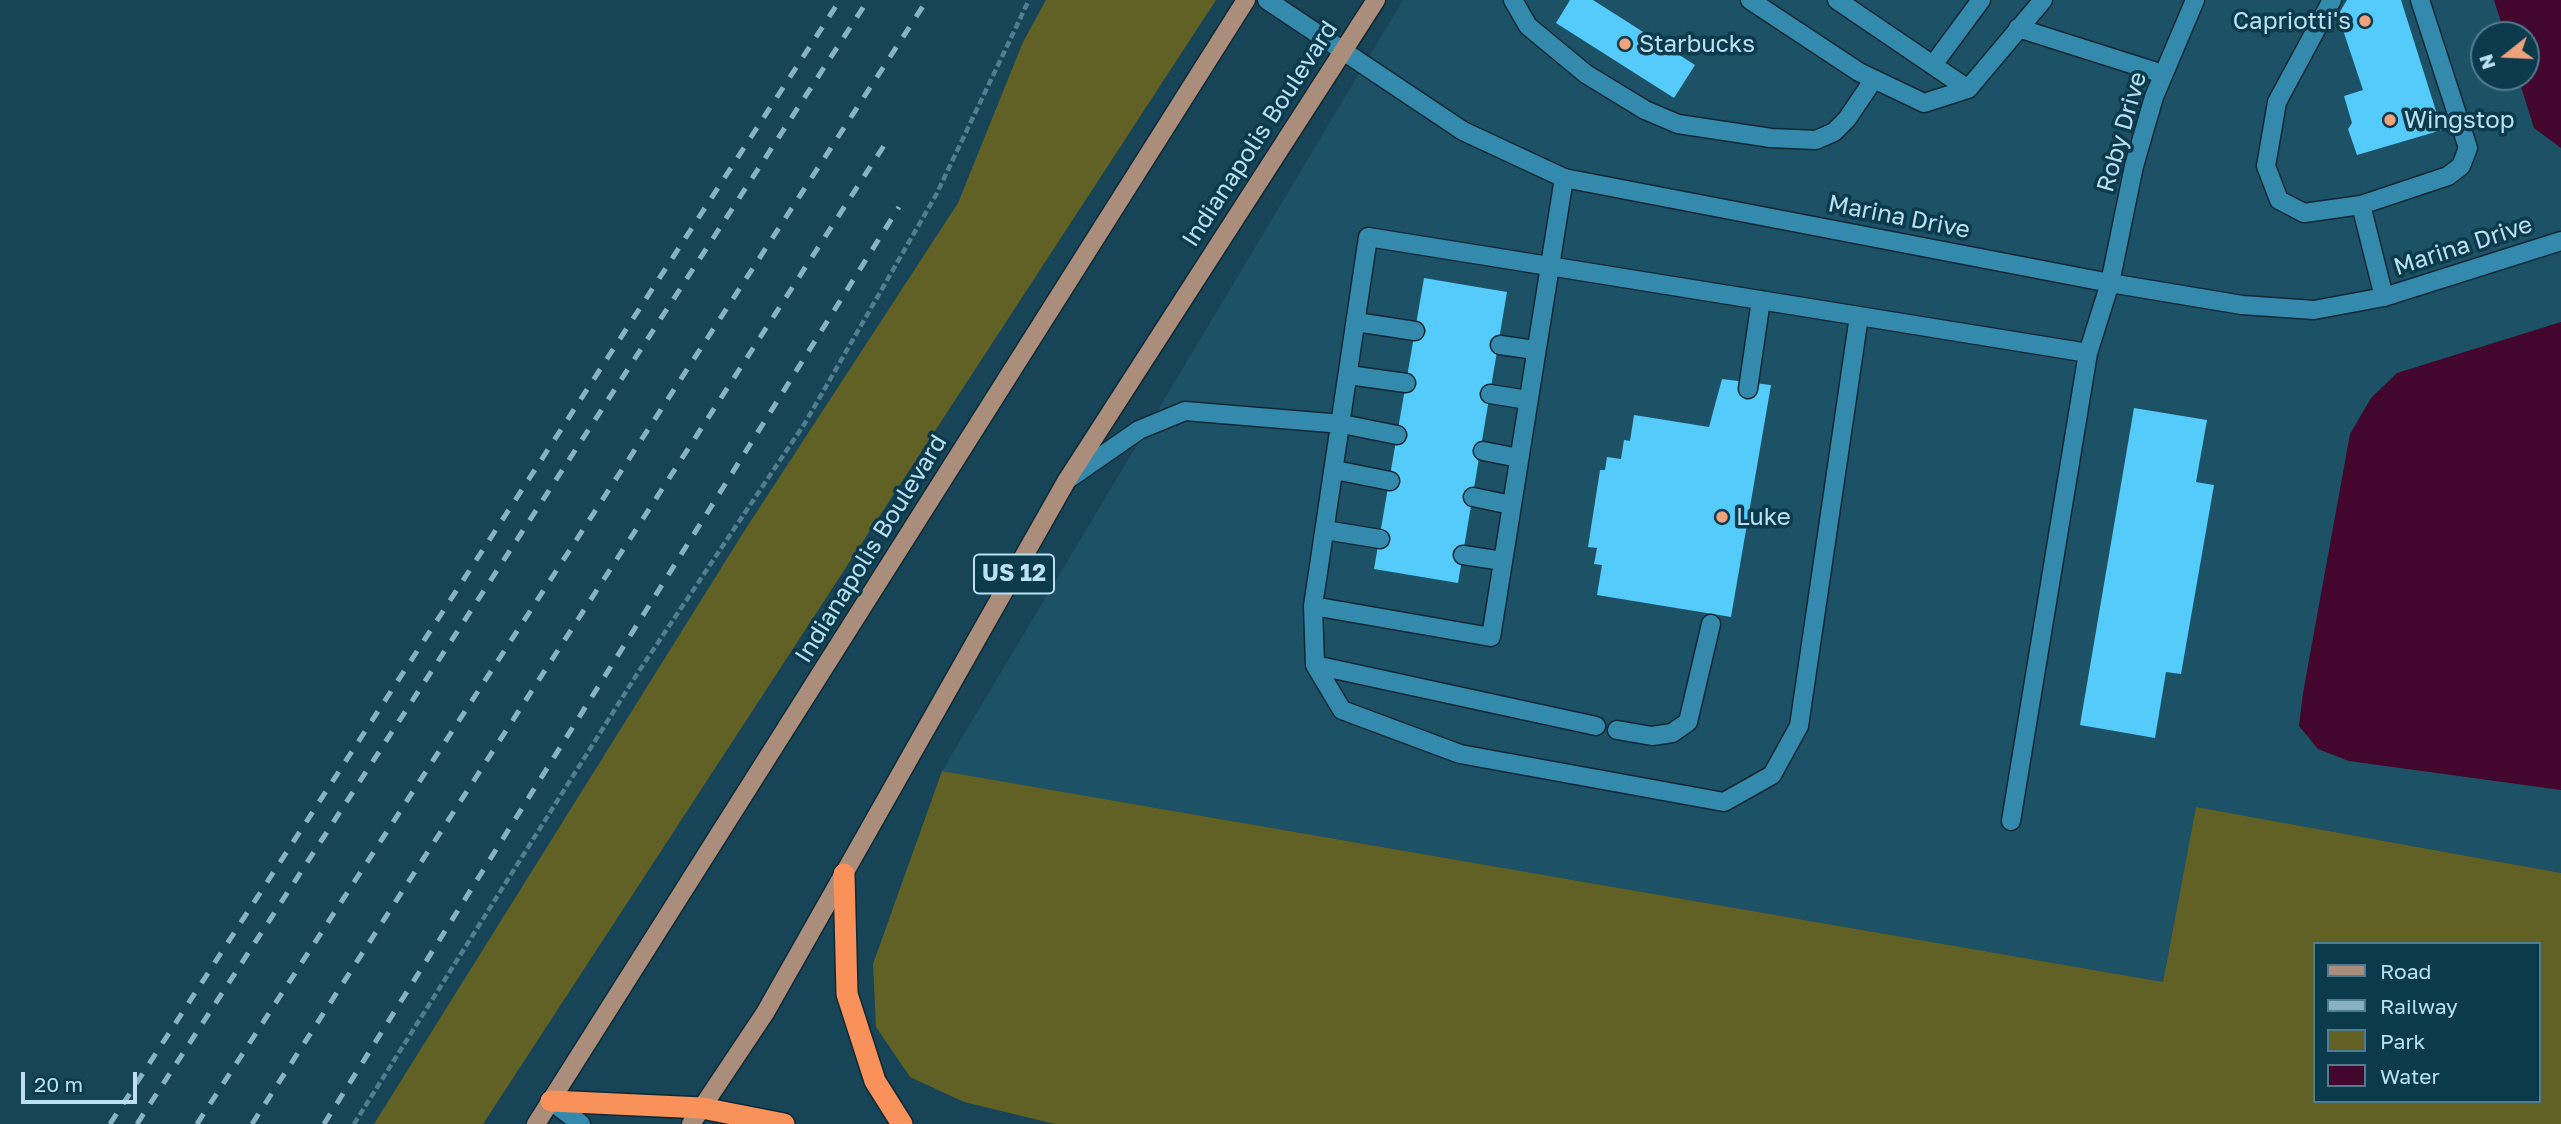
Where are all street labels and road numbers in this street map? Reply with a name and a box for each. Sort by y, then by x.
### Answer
street label: Indianapolis Boulevard [1176,16,1344,252]
street label: Roby Drive [2091,69,2153,195]
street label: Marina Drive [1826,189,1972,245]
street label: Marina Drive [2390,210,2536,282]
street label: Indianapolis Boulevard [789,430,953,668]
road number: US 12 [974,554,1054,594]

